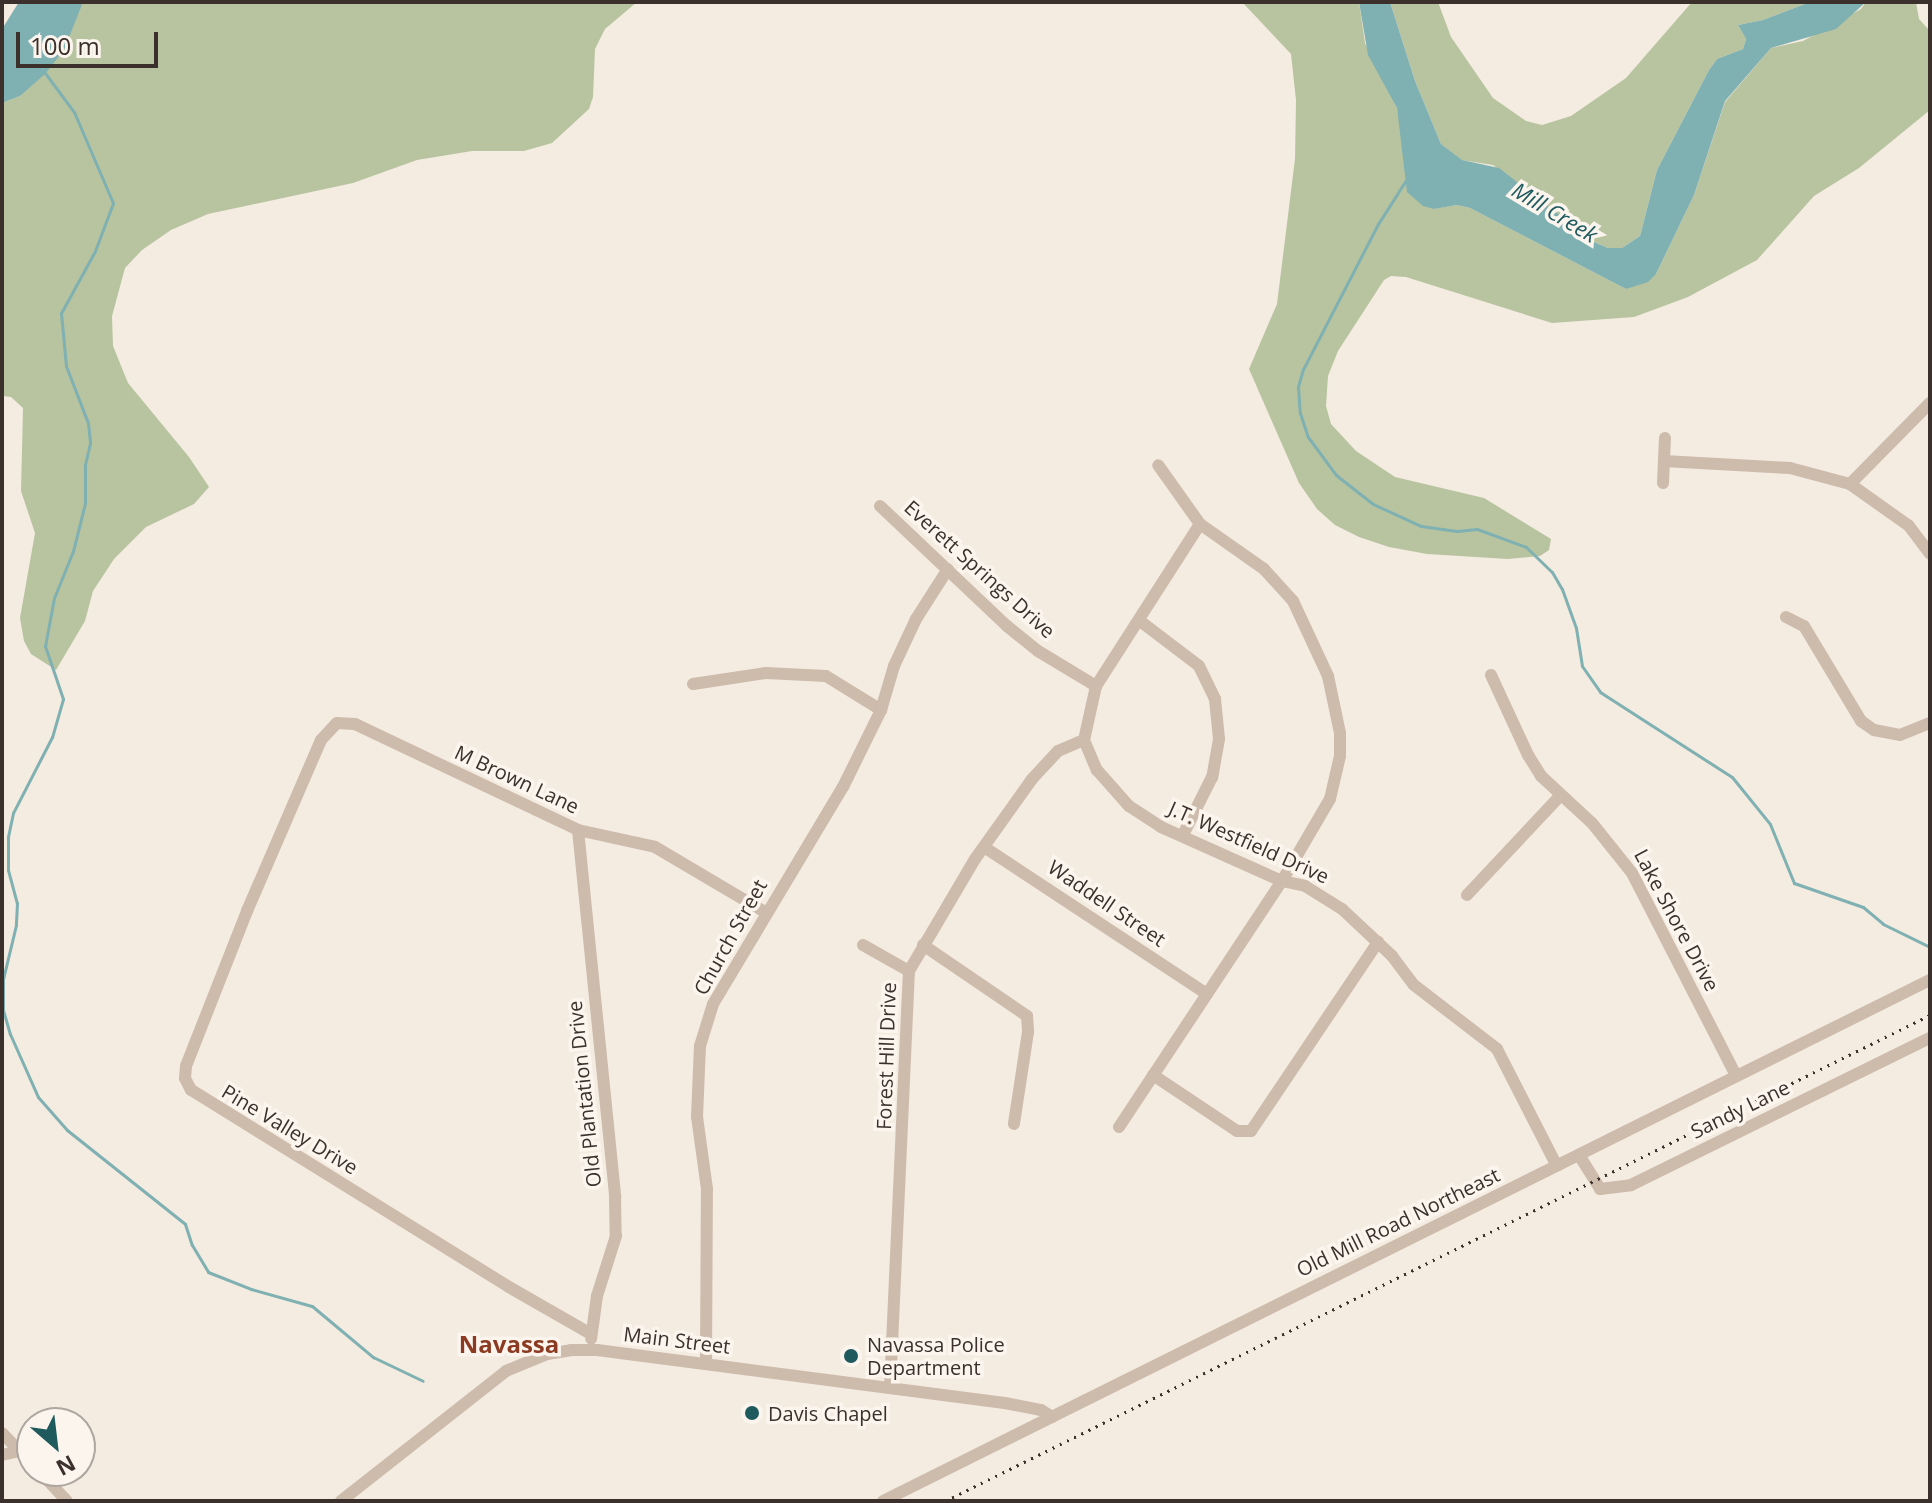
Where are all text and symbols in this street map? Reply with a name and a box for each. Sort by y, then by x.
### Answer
scale bar [20,16,162,66]
text: 100 m [30,29,100,62]
water label: Mill Creek [1507,176,1603,248]
street label: Everett Springs Drive [900,495,1060,643]
street label: M Brown Lane [451,740,583,818]
street label: J.T. Westfield Drive [1165,796,1333,888]
street label: Lake Shore Drive [1629,845,1725,995]
street label: Waddell Street [1044,855,1170,951]
street label: Church Street [688,875,772,999]
street label: Forest Hill Drive [871,982,901,1130]
street label: Old Plantation Drive [562,1000,606,1188]
street label: Sandy Lane [1687,1075,1793,1143]
street label: Pine Valley Drive [218,1079,362,1179]
street label: Old Mill Road Northeast [1293,1162,1503,1282]
street label: Main Street [622,1322,732,1358]
district label: Navassa [459,1330,559,1358]
place label: Navassa Police Department [867,1332,1005,1379]
marker: Navassa Police Department [842,1347,860,1365]
place label: Davis Chapel [768,1401,888,1425]
marker: Davis Chapel [743,1404,761,1422]
north arrow [16,1407,96,1487]
text: N [51,1449,81,1484]

